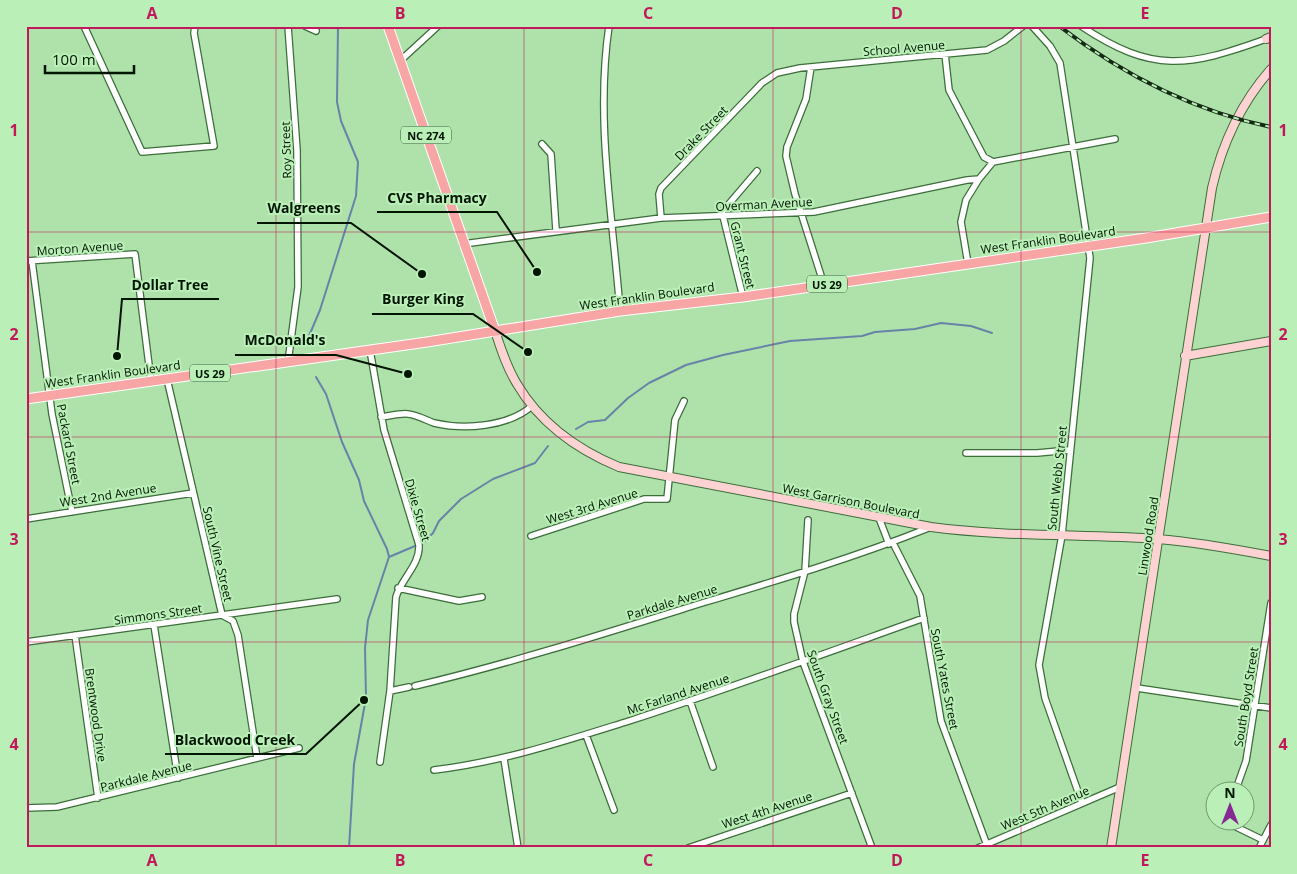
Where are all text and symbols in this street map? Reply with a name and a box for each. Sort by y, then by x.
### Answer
text: A [146,2,158,24]
text: B [395,2,405,24]
text: C [643,2,653,24]
text: D [891,2,903,24]
text: E [1141,2,1150,24]
street label: School Avenue [862,36,946,60]
scale bar [45,42,134,74]
text: 100 m [52,49,96,69]
street label: Drake Street [671,102,731,164]
text: 1 [9,119,19,141]
text: 1 [1278,119,1288,141]
street label: Roy Street [277,121,295,179]
road number: NC 274 [401,126,451,144]
callout: CVS Pharmacy [377,183,497,212]
text: CVS Pharmacy [387,188,487,207]
street label: Overman Avenue [715,193,813,215]
callout: Walgreens [257,194,351,223]
text: Walgreens [267,198,341,217]
street label: Grant Street [726,220,760,290]
street label: West Franklin Boulevard [980,222,1116,258]
street label: Morton Avenue [36,236,124,260]
callout: Dollar Tree [122,270,219,299]
text: Dollar Tree [131,275,209,294]
road number: US 29 [807,276,847,292]
street label: West Franklin Boulevard [579,278,715,314]
callout: Burger King [372,285,473,314]
text: Burger King [382,289,464,308]
text: 2 [9,323,19,345]
text: 2 [1278,323,1288,345]
callout: McDonald's [235,326,336,355]
text: McDonald's [245,330,325,349]
street label: West Franklin Boulevard [45,356,181,392]
road number: US 29 [190,364,230,382]
street label: Packard Street [53,402,85,486]
street label: South Webb Street [1043,425,1071,531]
street label: Dixie Street [401,477,435,543]
street label: West 2nd Avenue [59,479,158,511]
street label: West Garrison Boulevard [781,479,921,523]
street label: West 3rd Avenue [544,484,640,528]
street label: Linwood Road [1133,495,1163,577]
street label: South Vine Street [199,505,237,603]
text: 3 [9,528,19,550]
text: 3 [1278,528,1288,550]
street label: Parkdale Avenue [625,580,720,624]
street label: Simmons Street [113,599,203,629]
street label: South Yates Street [927,627,963,731]
street label: South Boyd Street [1230,646,1262,748]
street label: South Gray Street [803,648,853,746]
street label: Brentwood Drive [81,667,111,763]
street label: Mc Farland Avenue [625,669,732,719]
callout: Blackwood Creek [165,725,306,754]
text: Blackwood Creek [175,730,295,749]
text: 4 [9,733,19,755]
text: 4 [1278,733,1288,755]
street label: Parkdale Avenue [98,756,194,796]
street label: West 5th Avenue [998,782,1092,834]
north arrow [1204,782,1254,832]
text: N [1224,783,1236,802]
street label: West 4th Avenue [720,787,815,833]
text: A [146,849,158,871]
text: B [395,849,405,871]
text: C [643,849,653,871]
text: D [891,849,903,871]
text: E [1141,849,1150,871]

